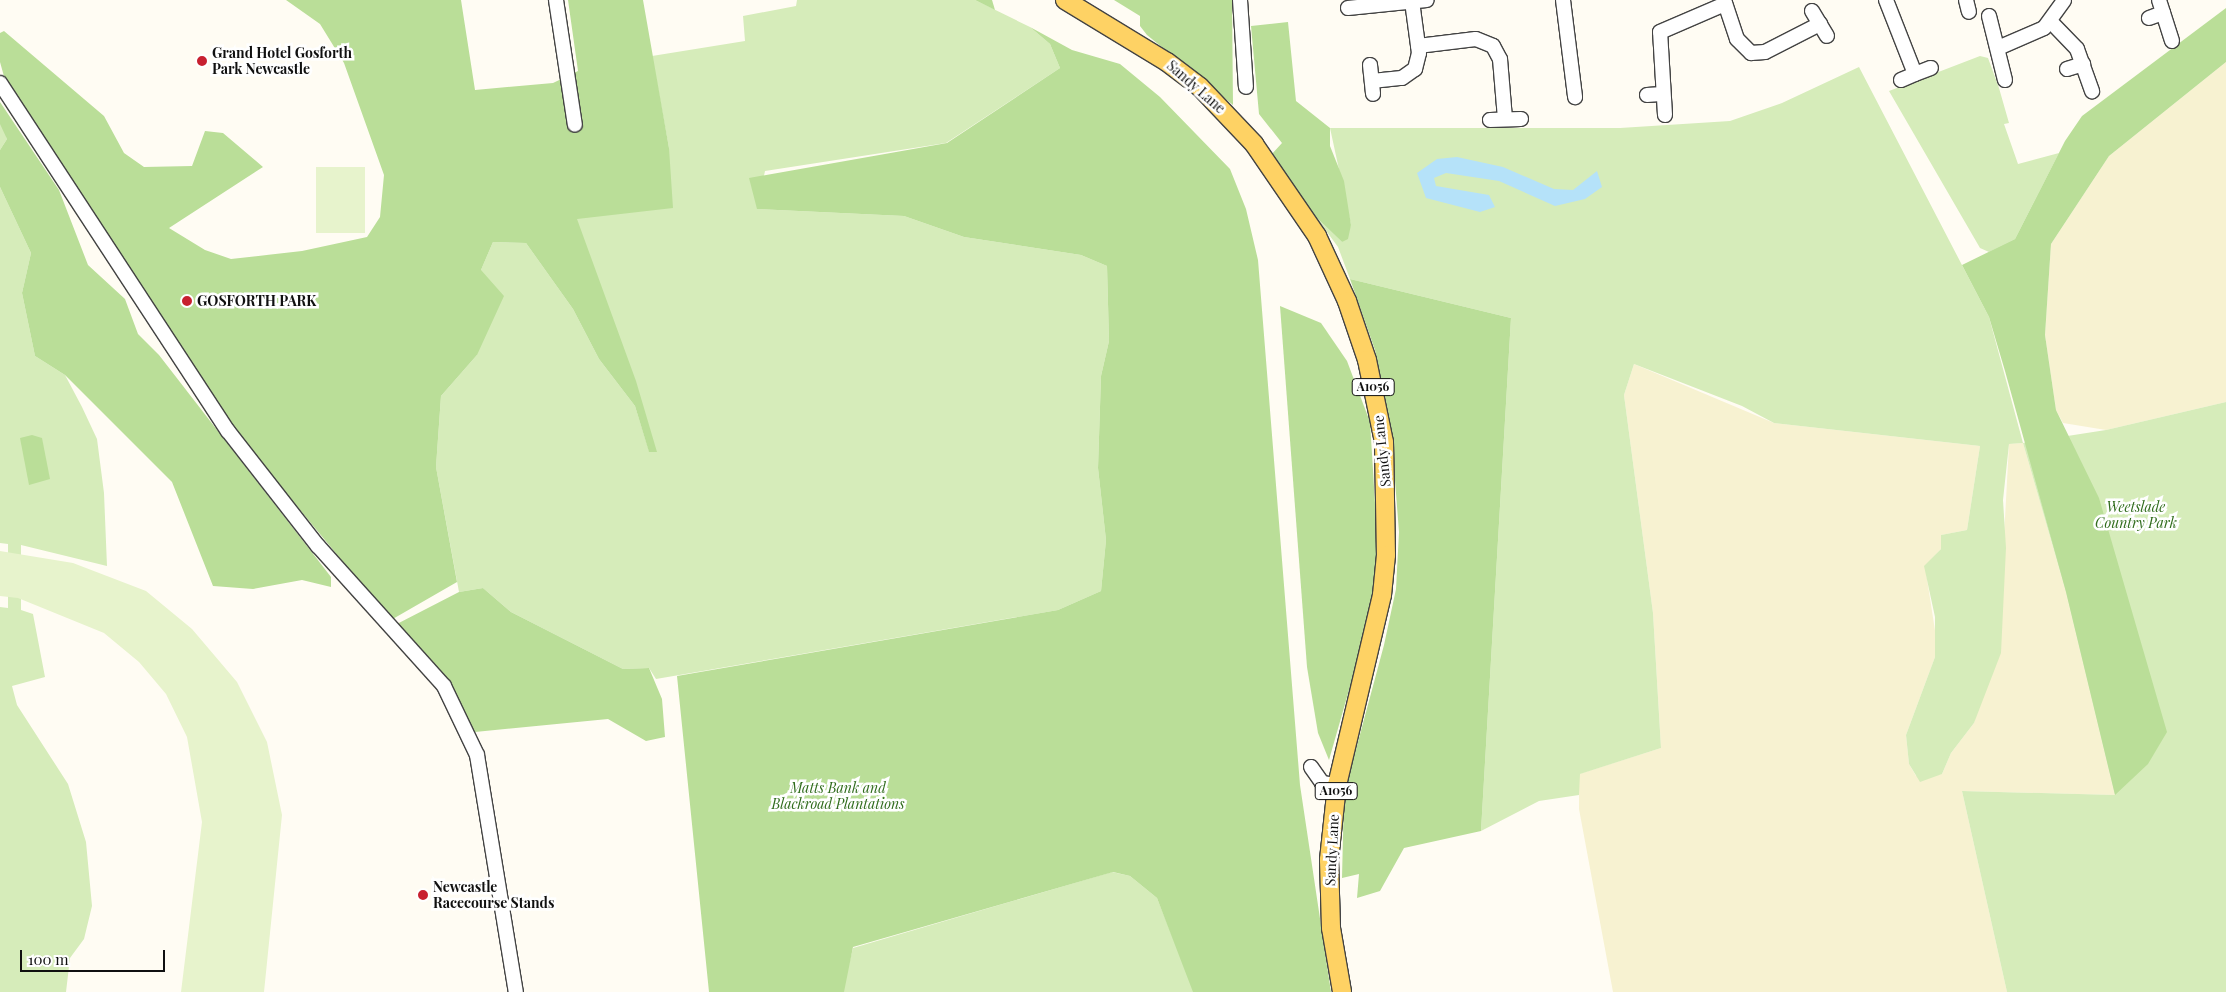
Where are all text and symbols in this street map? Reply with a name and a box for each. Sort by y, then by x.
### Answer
place label: Grand Hotel Gosforth Park Newcastle [212,45,352,78]
marker: Grand Hotel Gosforth Park Newcastle [196,55,208,67]
street label: Sandy Lane [1163,57,1229,117]
place label: GOSFORTH PARK [197,293,316,309]
marker: GOSFORTH PARK [181,295,193,307]
road number: A1056 [1350,378,1396,397]
street label: Sandy Lane [1370,414,1394,488]
park label: Weetslade Country Park [2095,499,2177,532]
park label: Matts Bank and Blackroad Plantations [771,780,905,812]
road number: A1056 [1314,781,1358,800]
street label: Sandy Lane [1322,814,1342,886]
place label: Newcastle Racecourse Stands [433,879,554,912]
marker: Newcastle Racecourse Stands [417,889,429,901]
scale bar [22,940,168,972]
text: 100 m [28,949,69,969]

